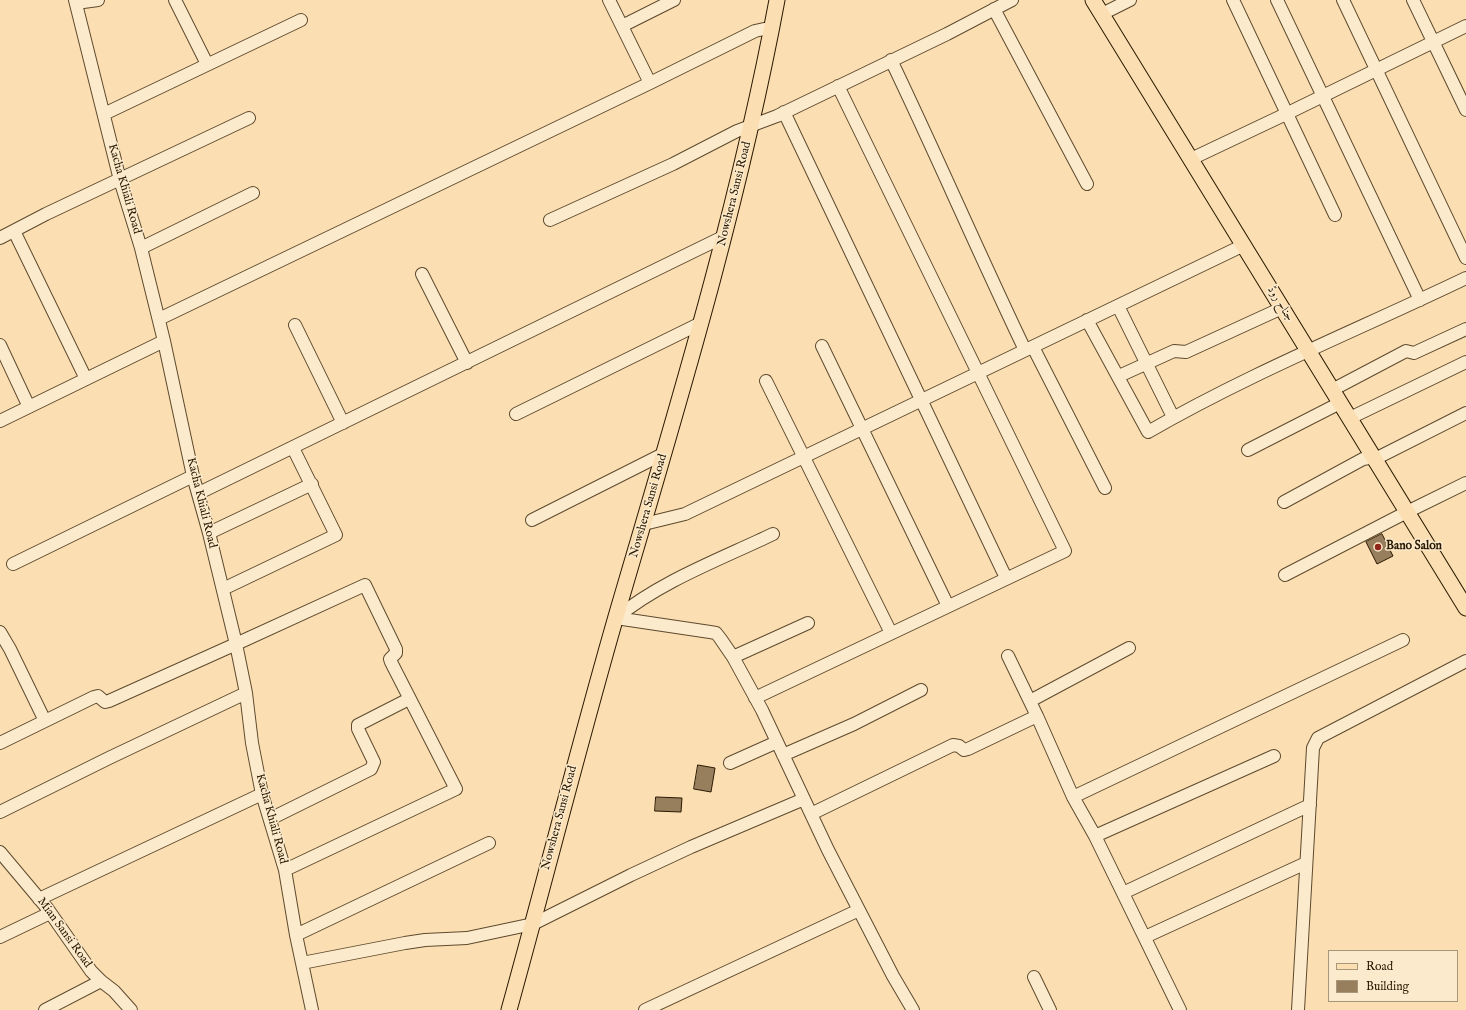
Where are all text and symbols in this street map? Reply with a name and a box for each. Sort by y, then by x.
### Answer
street label: Nowshera Sansi Road [715,140,755,248]
street label: Kacha Khiali Road [104,142,144,236]
street label: جناح روڈ [1264,284,1296,324]
street label: Nowshera Sansi Road [627,452,671,560]
street label: Kacha Khiali Road [183,456,219,550]
place label: Bano Salon [1386,540,1442,554]
marker: Bano Salon [1373,542,1383,552]
street label: Nowshera Sansi Road [539,764,581,872]
street label: Kacha Khiali Road [252,772,290,866]
street label: Mian Sansi Road [34,895,94,971]
legend [1328,950,1458,1002]
text: Road [1366,959,1393,974]
text: Building [1366,979,1409,994]

